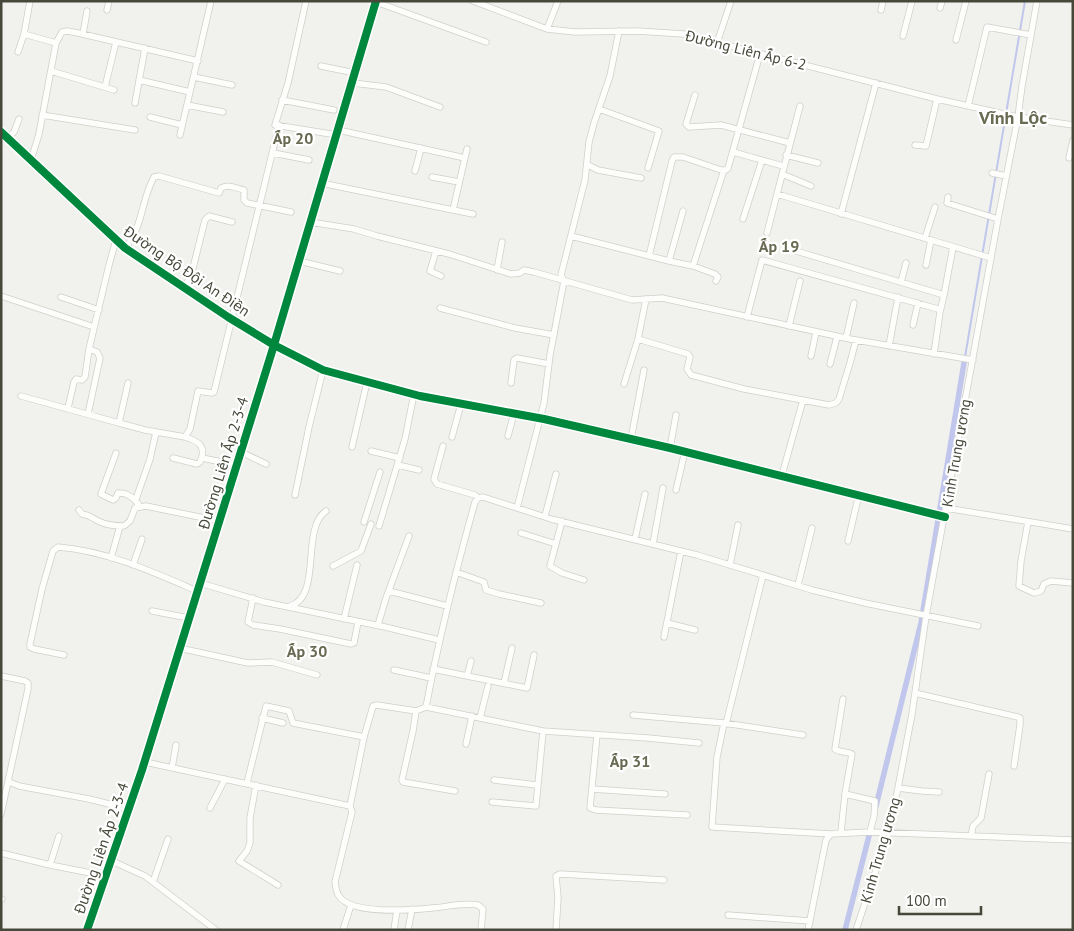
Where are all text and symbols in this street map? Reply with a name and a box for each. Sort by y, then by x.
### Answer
street label: Đường Liên Ấp 6-2 [683,26,808,74]
district label: Vĩnh Lộc [978,106,1047,129]
district label: Ấp 20 [273,128,313,148]
street label: Đường Bộ Đội An Điền [119,221,254,320]
district label: Ấp 19 [759,236,799,256]
street label: Đường Liên Ấp 2-3-4 [194,395,252,532]
street label: Kinh Trung ương [937,397,975,509]
district label: Ấp 30 [287,641,327,661]
district label: Ấp 31 [610,751,650,771]
street label: Đường Liên Ấp 2-3-4 [69,780,132,917]
street label: Kinh Trung ương [856,795,904,905]
scale bar [899,884,982,916]
text: 100 m [906,891,947,910]

